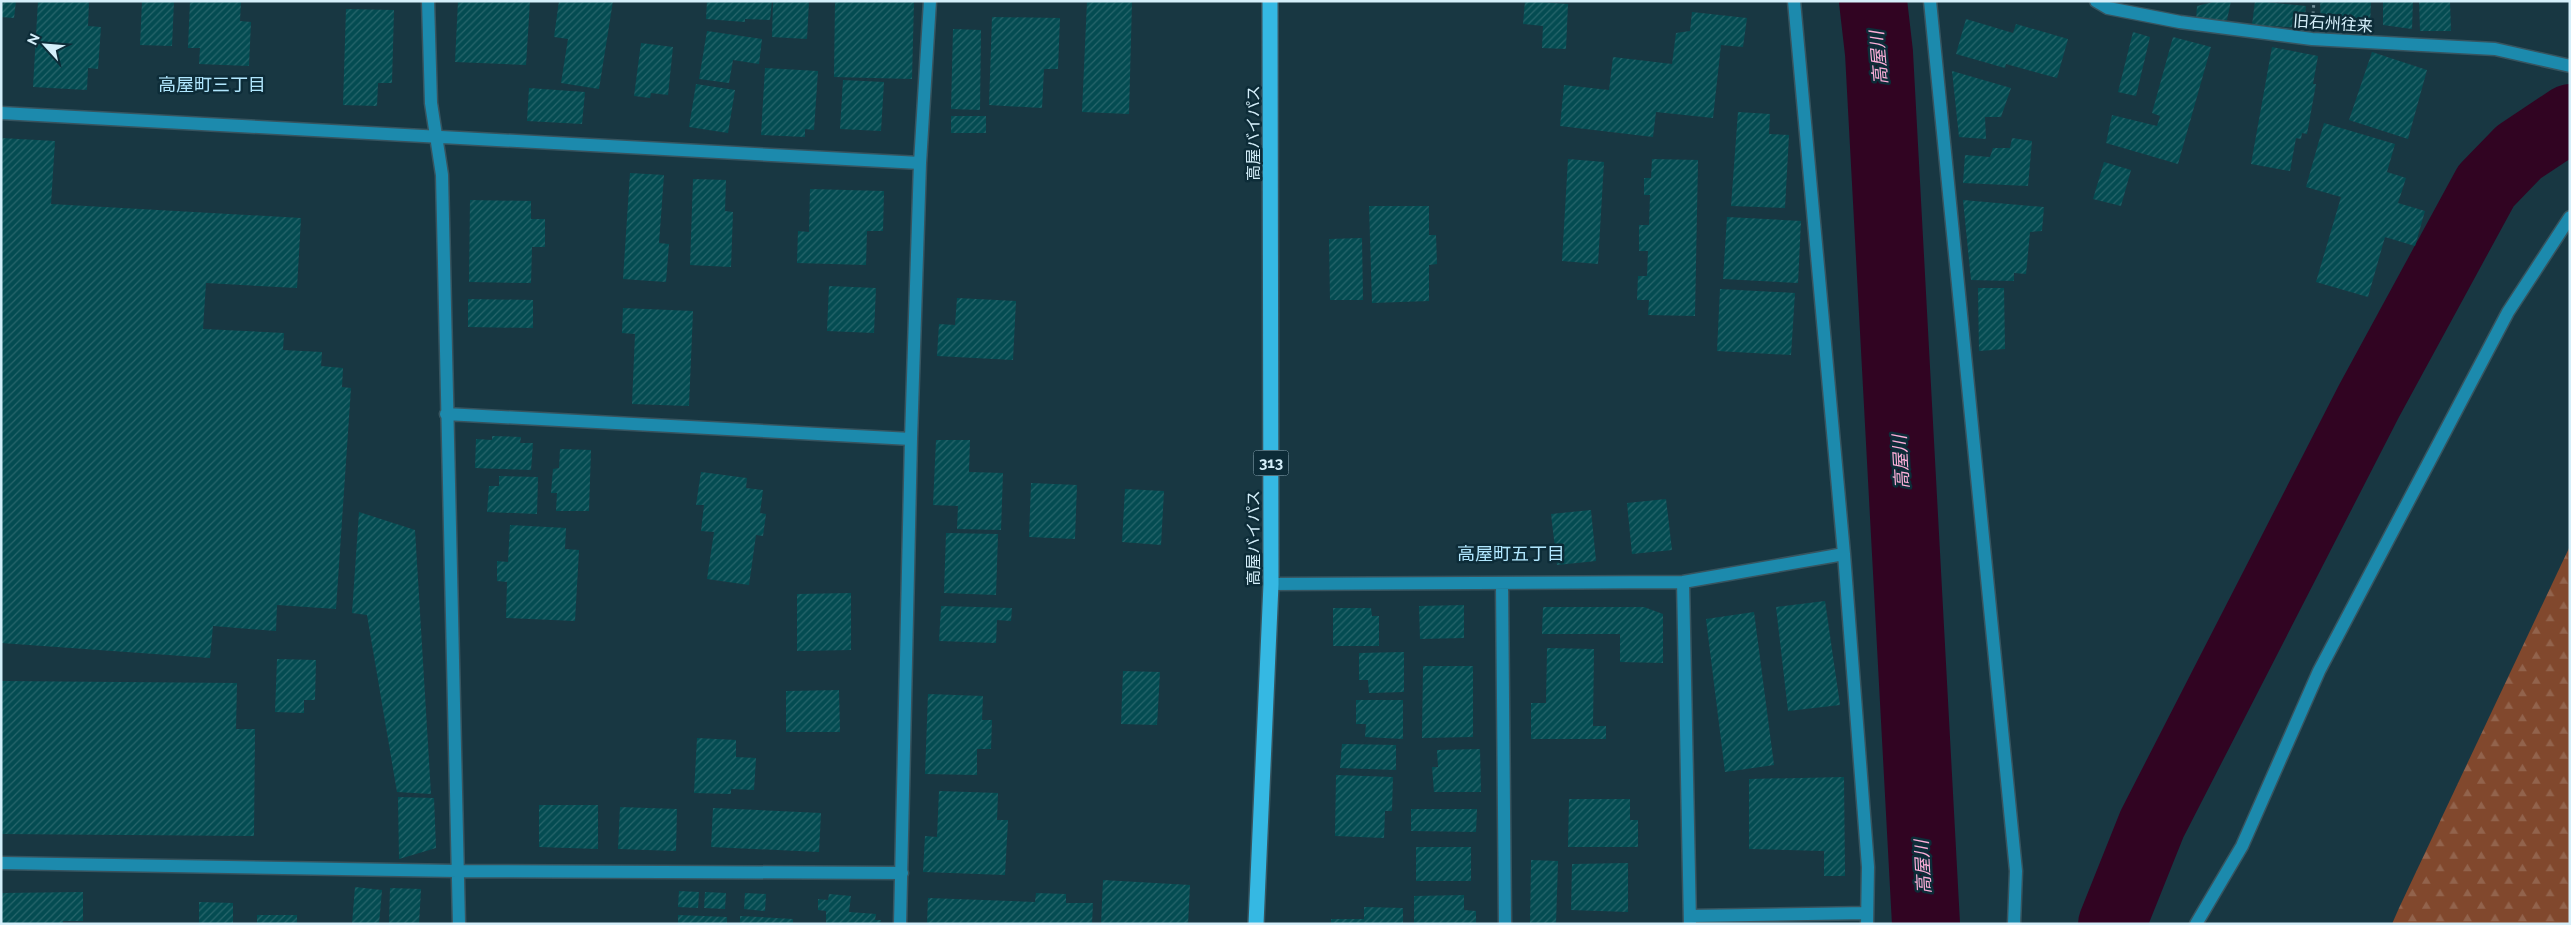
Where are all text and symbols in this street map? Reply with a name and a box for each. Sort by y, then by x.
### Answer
street label: 旧石州往来 [2292,11,2374,36]
north arrow [20,20,70,70]
water label: 高屋川 [1866,28,1891,86]
text: N [24,31,43,48]
district label: 高屋町三丁目 [158,74,266,95]
street label: 高屋バイパス [1244,85,1263,181]
water label: 高屋川 [1888,433,1912,490]
road number: 313 [1254,450,1288,476]
street label: 高屋バイパス [1244,490,1263,586]
district label: 高屋町五丁目 [1457,543,1565,564]
water label: 高屋川 [1910,838,1934,895]

